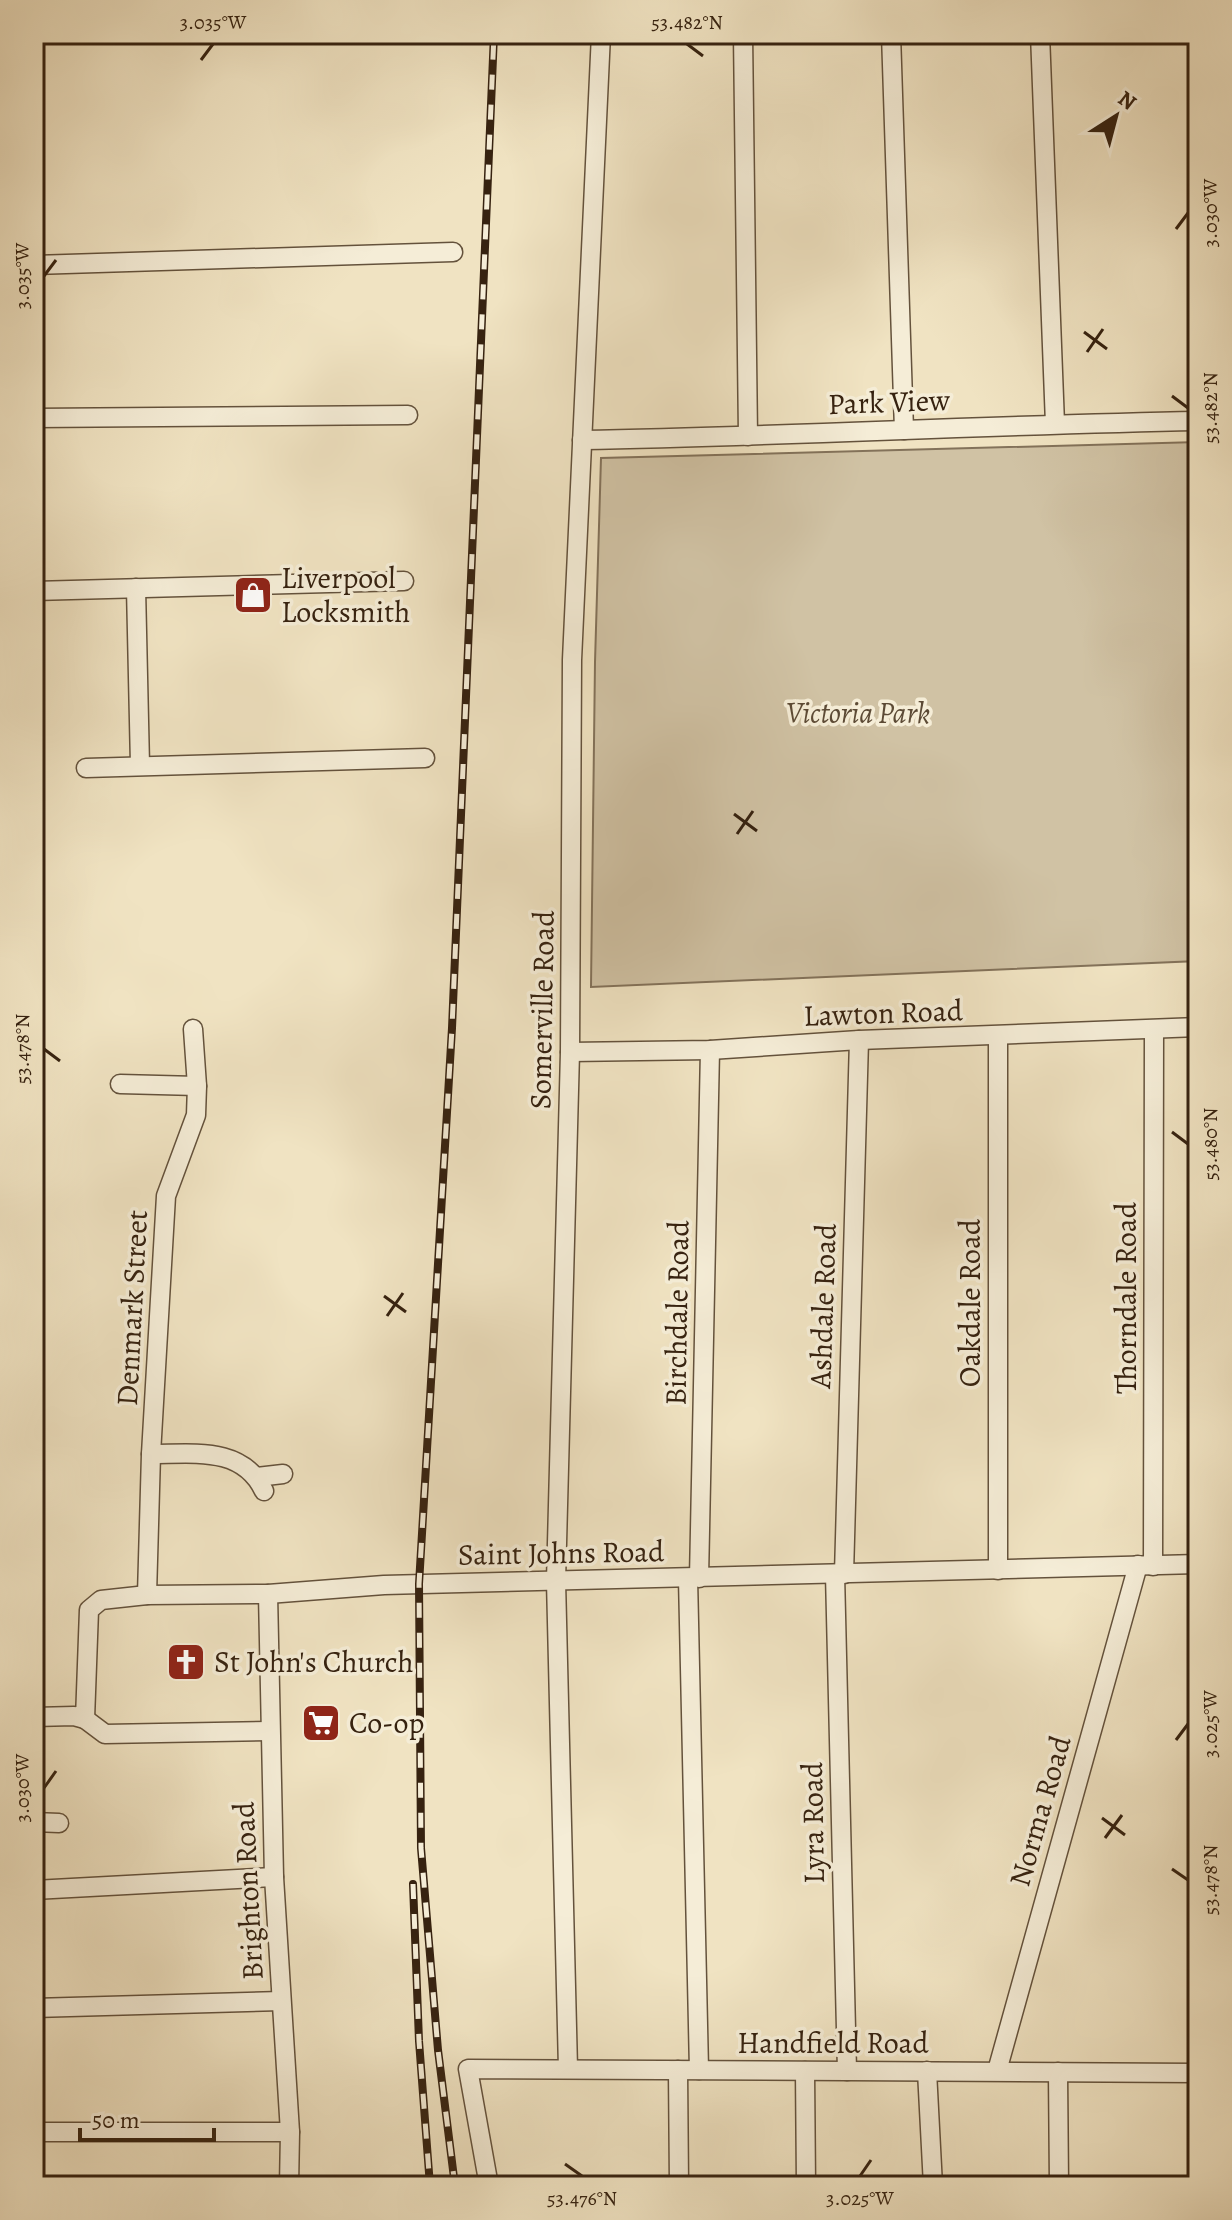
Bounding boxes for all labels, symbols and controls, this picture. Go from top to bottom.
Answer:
text: 3.035°W [180,9,247,36]
text: 53.482°N [651,9,723,36]
north arrow [1076,76,1156,156]
text: N [1112,84,1142,117]
text: 3.030°W [1197,178,1224,247]
text: 3.035°W [9,242,36,309]
text: 53.482°N [1197,372,1224,444]
street label: Park View [827,380,952,424]
place label: Liverpool Locksmith [281,558,410,632]
shop icon: Liverpool Locksmith [232,574,274,616]
park label: Victoria Park [786,693,930,733]
street label: Somerville Road [520,909,564,1110]
street label: Lawton Road [803,990,964,1036]
text: 53.478°N [9,1014,36,1084]
text: 53.480°N [1197,1108,1224,1180]
street label: Thorndale Road [1106,1201,1146,1394]
street label: Denmark Street [107,1209,157,1407]
street label: Oakdale Road [950,1218,990,1387]
street label: Birchdale Road [655,1219,699,1406]
street label: Ashdale Road [800,1222,846,1390]
street label: Saint Johns Road [457,1531,665,1575]
church icon: St John's Church [165,1641,207,1683]
place label: St John's Church [214,1642,414,1682]
text: 3.025°W [1197,1690,1224,1758]
supermarket icon: Co-op [300,1702,342,1744]
place label: Co-op [349,1703,424,1743]
street label: Norma Road [999,1730,1081,1891]
text: 3.030°W [9,1753,36,1822]
street label: Lyra Road [792,1761,834,1884]
street label: Brighton Road [223,1800,273,1981]
text: 53.478°N [1197,1845,1224,1915]
street label: Handfield Road [737,2023,930,2063]
scale bar [80,2092,214,2142]
text: 50 m [92,2104,140,2136]
text: 53.476°N [547,2185,617,2212]
text: 3.025°W [826,2185,894,2212]

